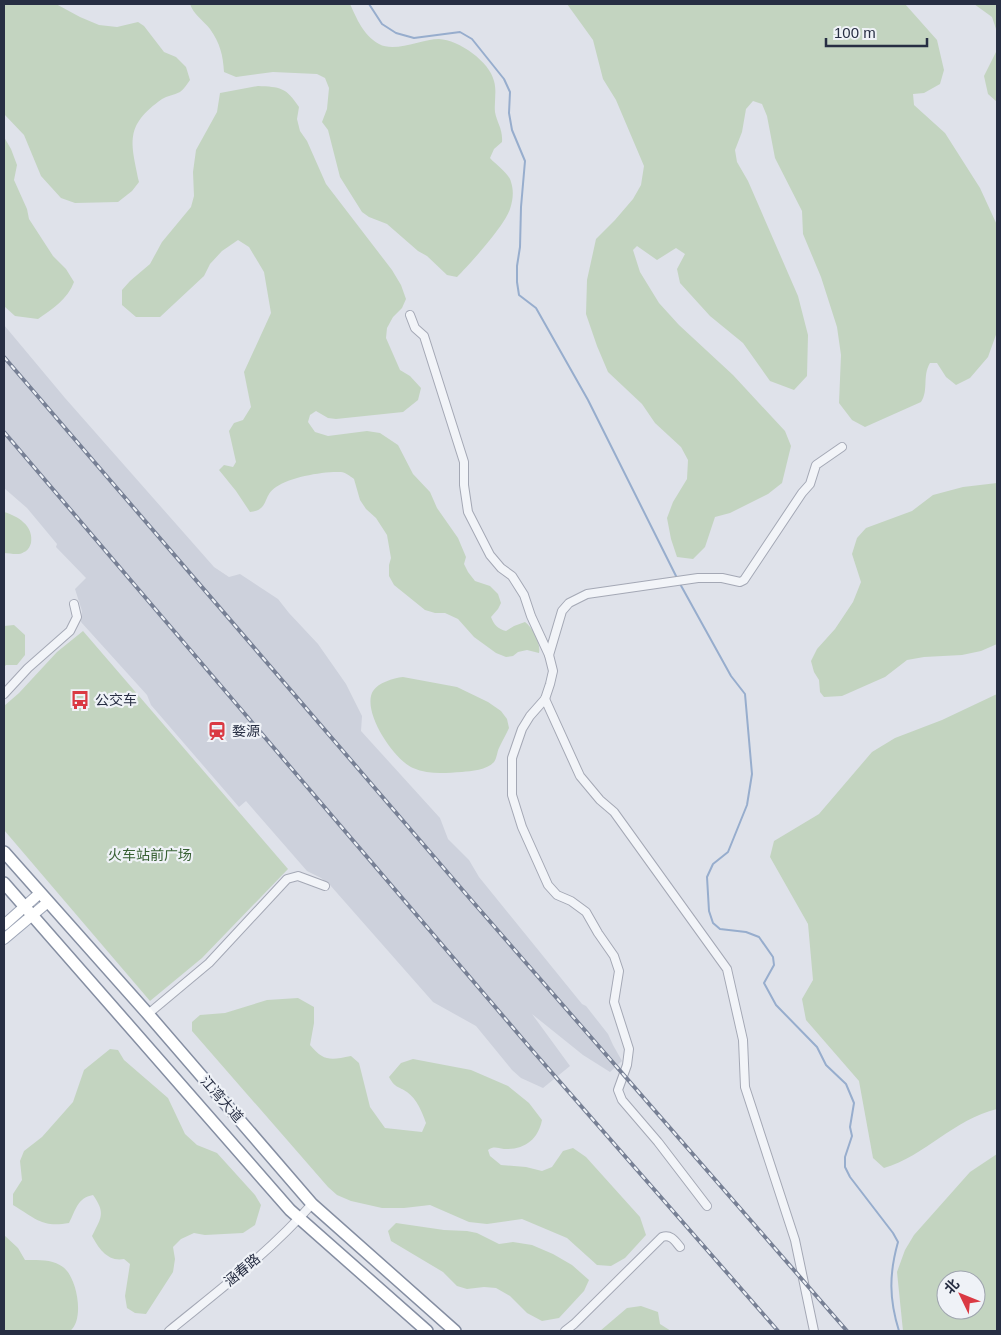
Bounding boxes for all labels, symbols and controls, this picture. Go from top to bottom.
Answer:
scale bar [826,15,927,47]
text: 100 m [834,24,876,41]
bus stop icon: 公交车 [69,689,91,711]
place label: 公交车 [95,692,137,708]
station icon: 婺源 [206,720,228,742]
place label: 婺源 [232,723,260,739]
park label: 火车站前广场 [108,847,192,863]
street label: 江湾大道 [198,1073,246,1125]
street label: 涵春路 [221,1250,263,1290]
north arrow [936,1270,986,1320]
text: 北 [941,1276,962,1297]

